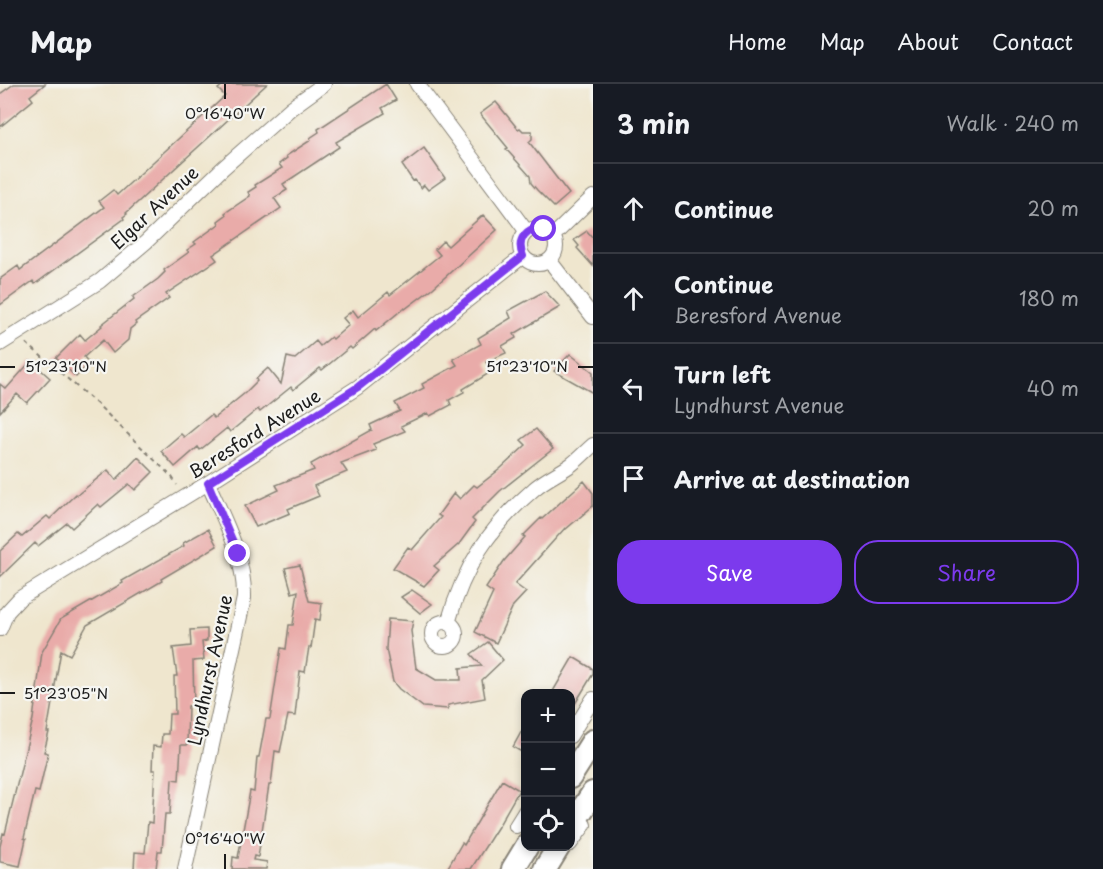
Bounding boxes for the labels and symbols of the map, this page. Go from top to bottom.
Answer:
text: 0°16'40"W [185,101,266,124]
street label: Elgar Avenue [104,159,204,255]
route start [530,215,556,241]
text: 51°23'10"N [25,354,107,377]
text: 51°23'10"N [486,354,568,377]
street label: Beresford Avenue [183,381,325,484]
route end [224,540,250,566]
street label: Lyndhurst Avenue [180,592,238,748]
text: 51°23'05"N [24,681,108,704]
text: 0°16'40"W [185,826,266,849]

